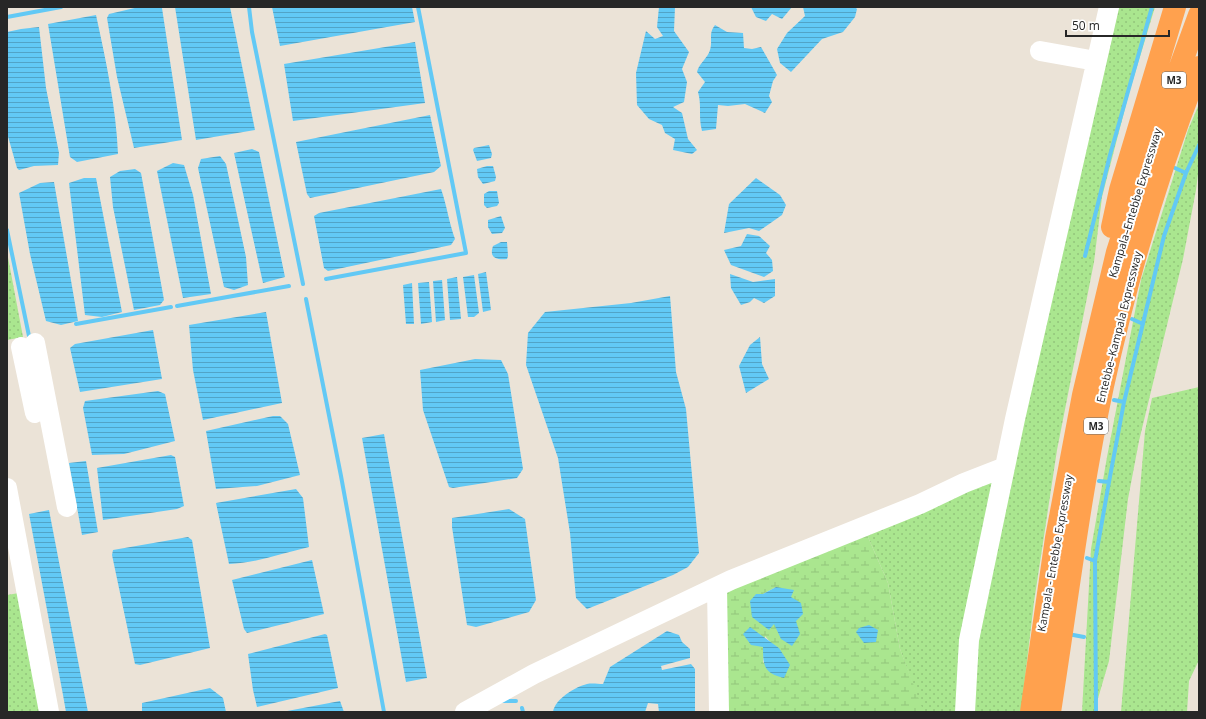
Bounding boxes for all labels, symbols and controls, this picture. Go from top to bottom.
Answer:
scale bar [1066,12,1169,38]
text: 50 m [1072,17,1100,34]
road number: M3 [1162,72,1186,88]
street label: Kampala–Entebbe Expressway [1105,126,1165,279]
street label: Entebbe–Kampala Expressway [1092,249,1145,404]
road number: M3 [1084,418,1108,434]
street label: Kampala - Entebbe Expressway [1033,473,1076,633]

